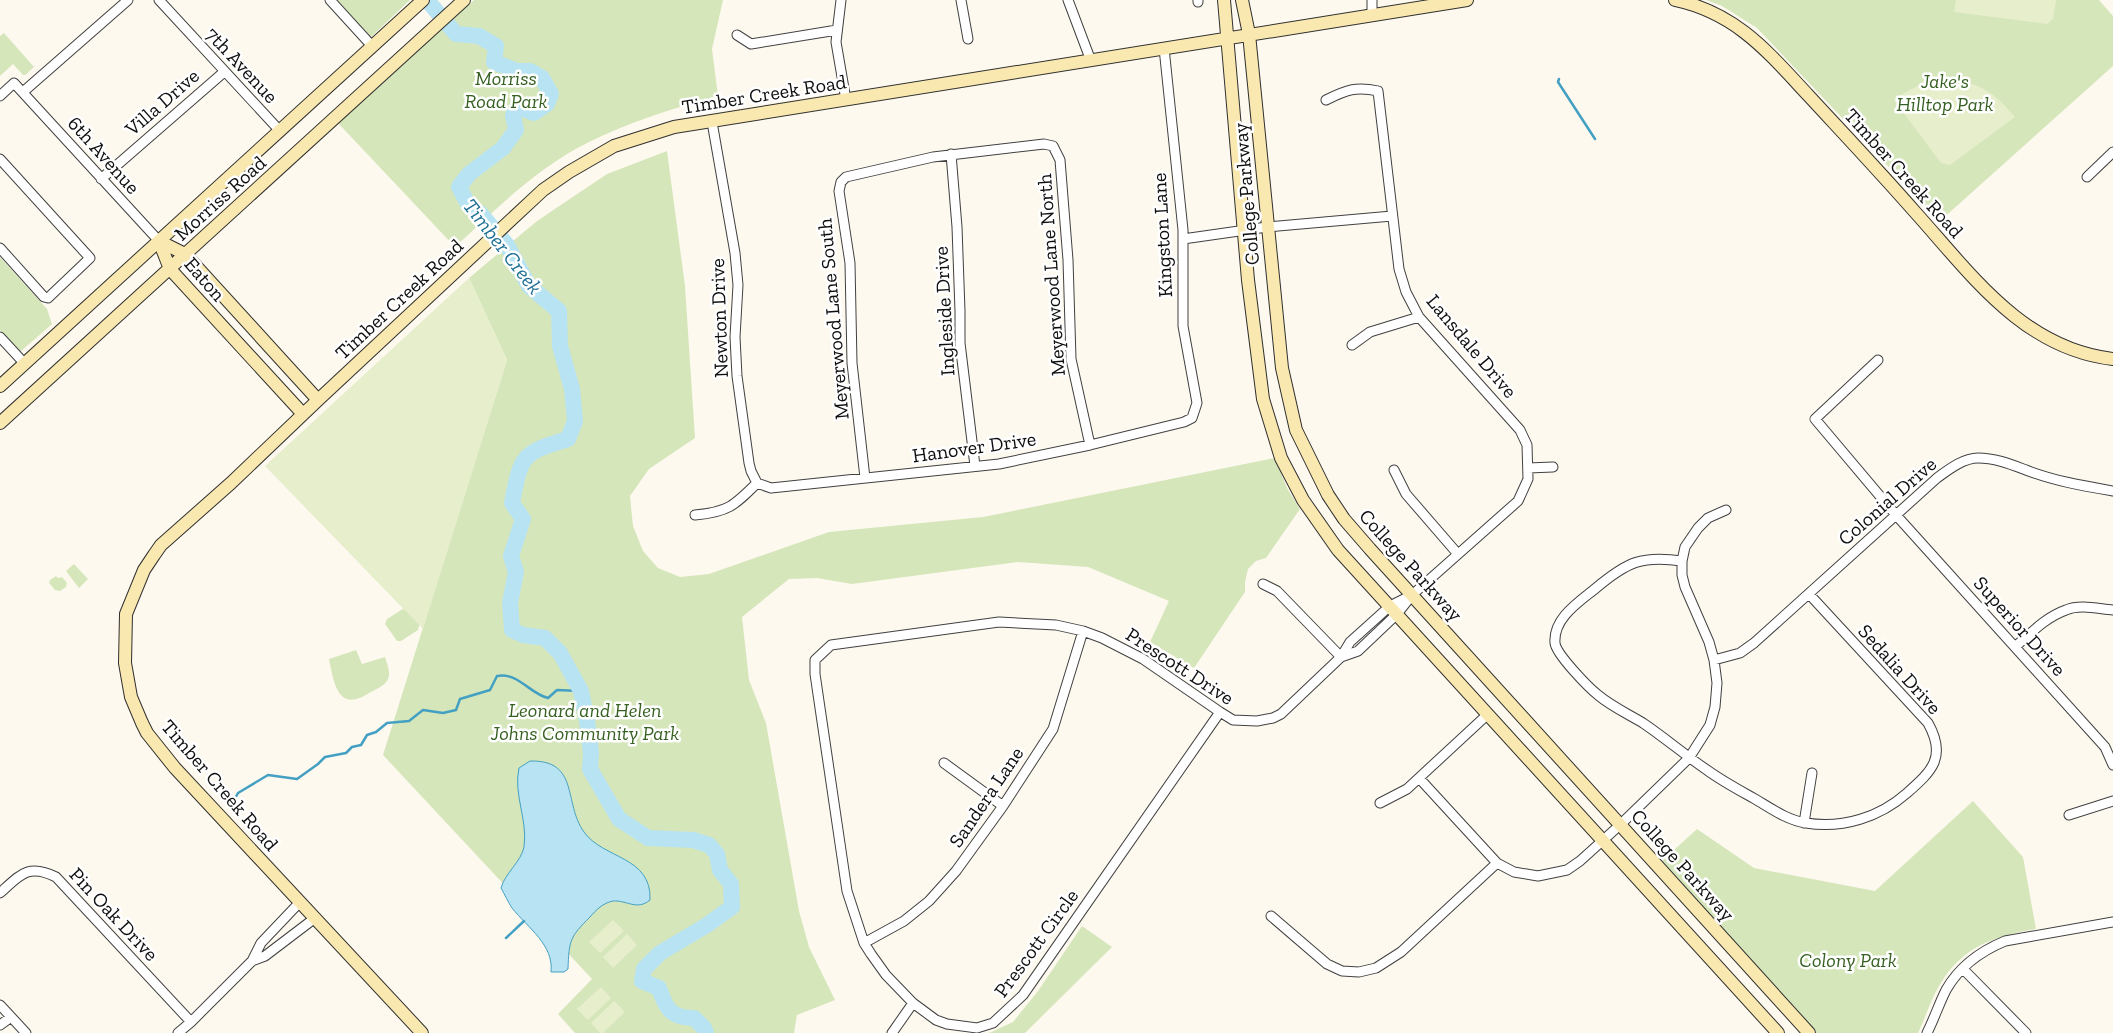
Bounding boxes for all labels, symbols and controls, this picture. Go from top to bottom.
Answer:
street label: 7th Avenue [201,22,283,108]
street label: Villa Drive [119,63,204,141]
park label: Morriss Road Park [465,66,547,113]
street label: Timber Creek Road [680,69,848,119]
park label: Jake's Hilltop Park [1896,69,1994,116]
street label: Timber Creek Road [1840,103,1968,243]
street label: 6th Avenue [63,111,145,199]
street label: College Parkway [1228,121,1264,266]
street label: Morriss Road [169,151,271,245]
street label: Meyerwood Lane North [1032,172,1070,377]
street label: Kingston Lane [1147,172,1177,298]
water label: Timber Creek [458,193,548,299]
street label: Meyerwood Lane South [812,217,854,421]
street label: Timber Creek Road [330,234,468,364]
street label: Ingleside Drive [929,245,959,377]
street label: Eaton [179,252,231,306]
street label: Newton Drive [705,258,733,378]
street label: Lansdale Drive [1422,289,1522,403]
street label: Hanover Drive [910,426,1038,468]
street label: Colonial Drive [1833,452,1941,550]
street label: College Parkway [1354,504,1468,627]
street label: Superior Drive [1969,571,2071,681]
street label: Sedalia Drive [1853,619,1947,719]
street label: Prescott Drive [1121,622,1239,710]
park label: Leonard and Helen Johns Community Park [490,698,679,745]
street label: Timber Creek Road [156,714,284,856]
street label: Sandera Lane [944,742,1028,852]
street label: College Parkway [1626,804,1740,927]
street label: Pin Oak Drive [65,862,163,966]
street label: Prescott Circle [989,884,1083,1002]
park label: Colony Park [1799,948,1897,972]

